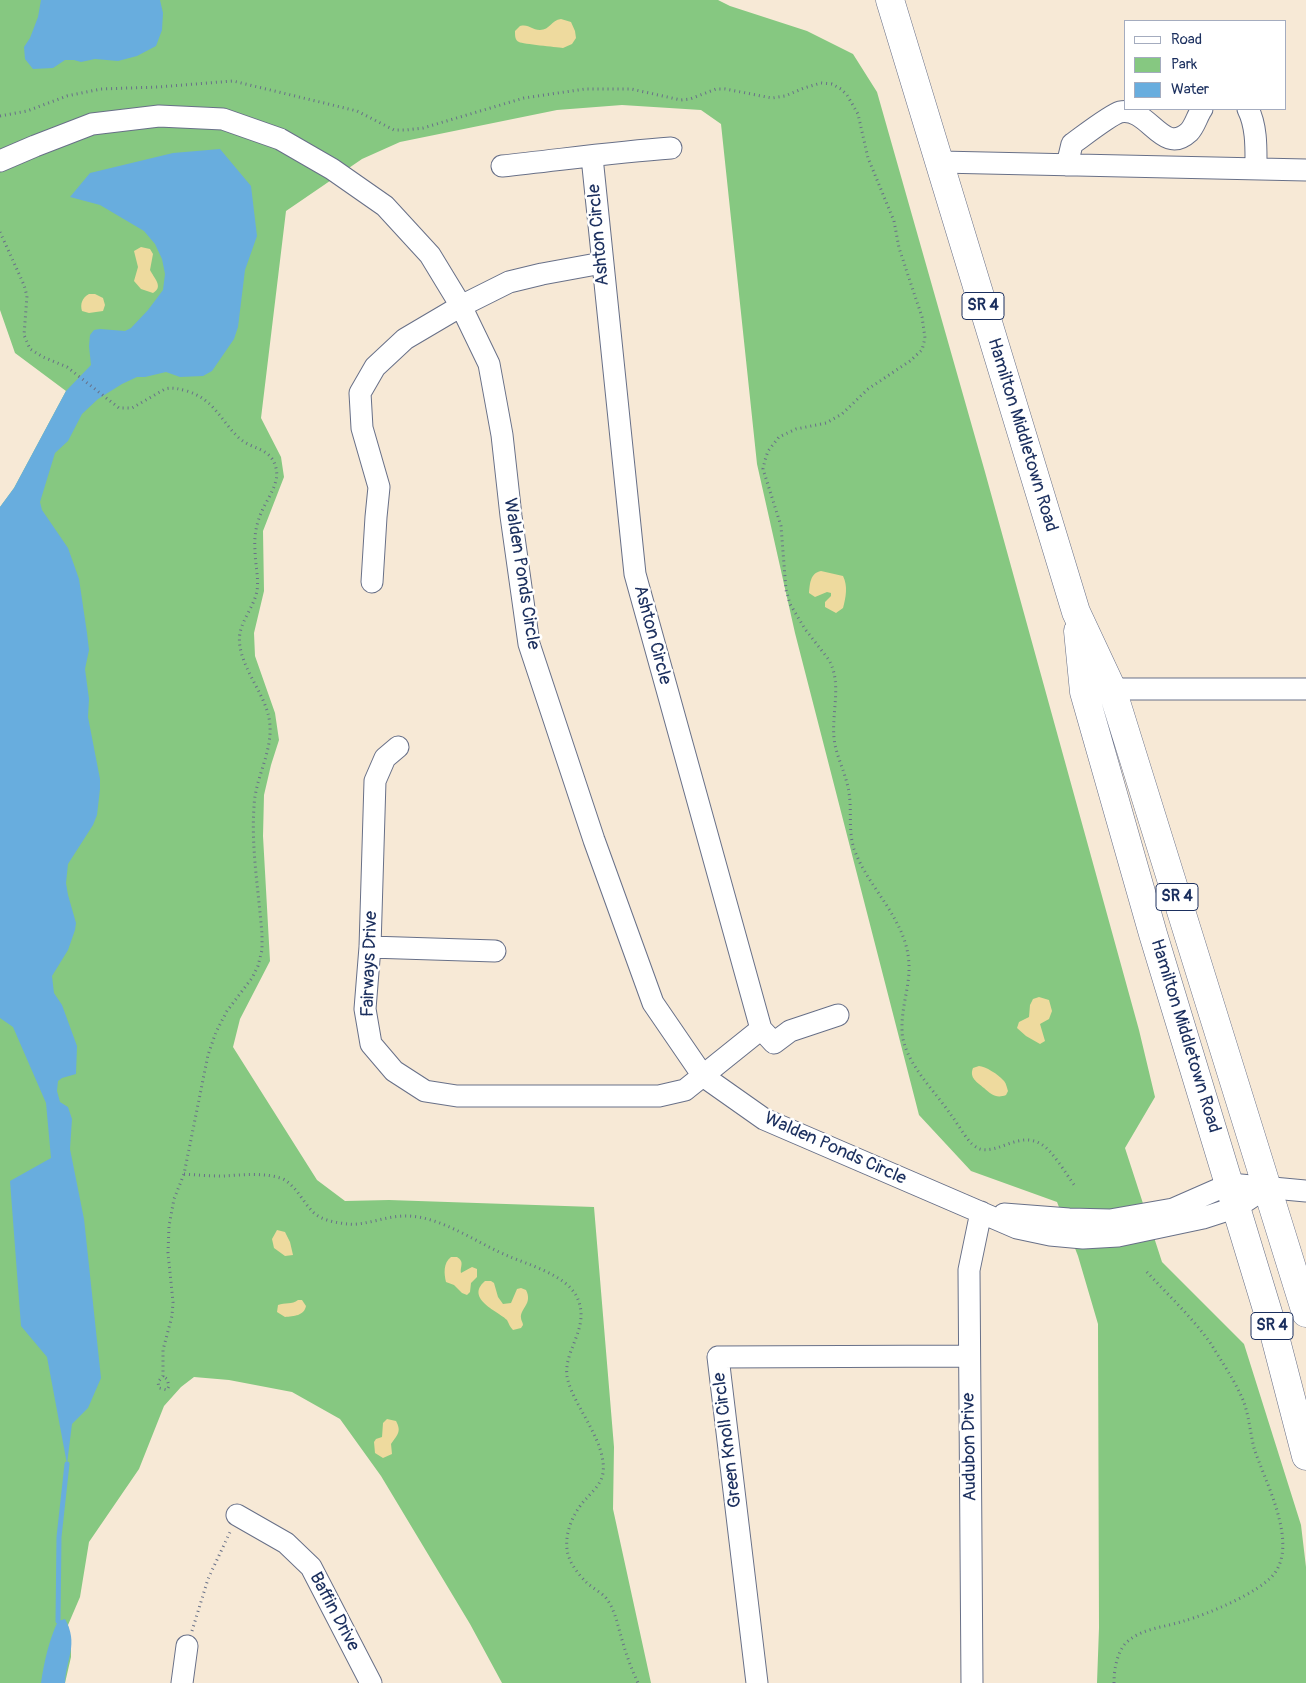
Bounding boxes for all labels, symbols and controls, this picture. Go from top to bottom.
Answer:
legend [1124,20,1286,110]
text: Road [1171,30,1202,49]
text: Park [1171,55,1197,74]
text: Water [1171,80,1209,99]
street label: Ashton Circle [584,183,614,287]
road number: SR 4 [962,292,1004,320]
street label: Hamilton Middletown Road [982,336,1062,534]
street label: Walden Ponds Circle [498,497,544,651]
street label: Ashton Circle [628,583,676,687]
road number: SR 4 [1156,884,1198,910]
street label: Fairways Drive [357,910,383,1018]
street label: Hamilton Middletown Road [1145,937,1225,1135]
street label: Walden Ponds Circle [761,1108,909,1190]
road number: SR 4 [1251,1312,1293,1340]
street label: Green Knoll Circle [709,1371,747,1509]
street label: Audubon Drive [958,1392,982,1502]
street label: Baffin Drive [304,1569,364,1655]

